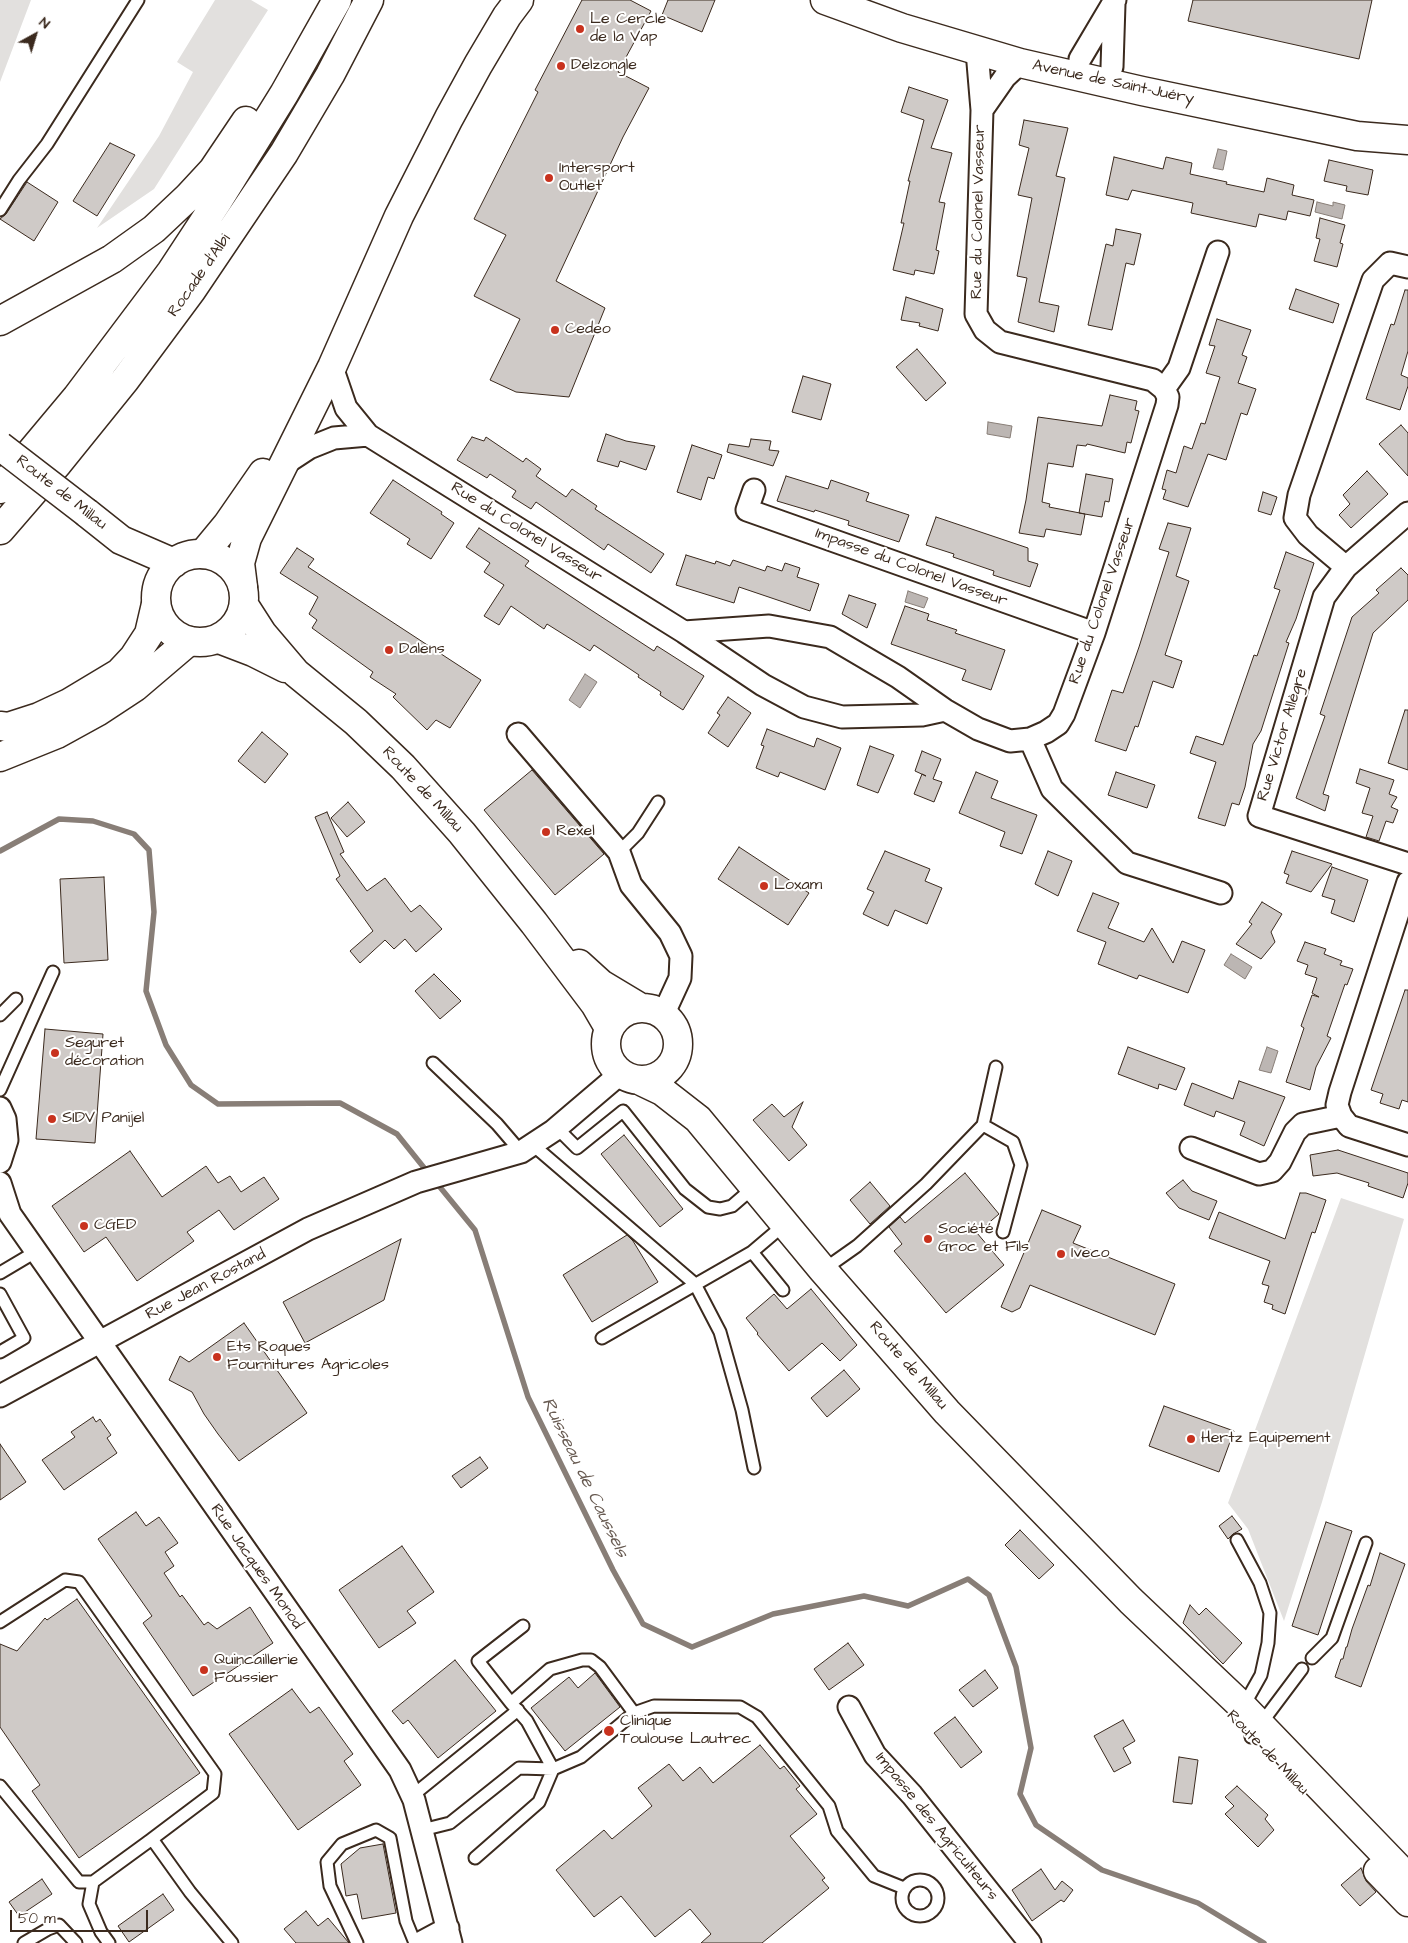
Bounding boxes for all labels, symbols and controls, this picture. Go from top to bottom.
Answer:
north arrow [10,10,60,60]
place label: Le Cercle de la Vap [590,10,666,48]
text: N [35,13,54,34]
marker: Le Cercle de la Vap [574,23,586,35]
place label: Delzongle [571,56,637,76]
street label: Avenue de Saint-Juéry [1030,56,1196,110]
marker: Delzongle [555,60,567,72]
street label: Rue du Colonel Vasseur [968,125,990,299]
place label: Intersport Outlet [559,159,635,197]
marker: Intersport Outlet [543,172,555,184]
street label: Rocade d'Albi [164,231,236,321]
place label: Cedeo [565,320,611,340]
marker: Cedeo [549,324,561,336]
street label: Route de Millau [12,451,110,535]
street label: Rue du Colonel Vasseur [447,479,605,587]
street label: Rue du Colonel Vasseur [1066,515,1140,687]
street label: Impasse du Colonel Vasseur [812,524,1010,612]
place label: Dalens [399,640,445,660]
marker: Dalens [383,644,395,656]
street label: Rue Victor Allègre [1254,666,1312,804]
street label: Route de Millau [377,743,467,837]
place label: Rexel [556,822,595,842]
marker: Rexel [540,826,552,838]
place label: Loxam [774,876,822,896]
marker: Loxam [758,880,770,892]
place label: Seguret décoration [65,1034,144,1072]
marker: Seguret décoration [49,1047,61,1059]
place label: SIDV Panijel [62,1109,144,1129]
marker: SIDV Panijel [46,1113,58,1125]
place label: CGED [94,1216,136,1236]
marker: CGED [78,1220,90,1232]
place label: Société Groc et Fils [938,1220,1029,1258]
marker: Société Groc et Fils [922,1233,934,1245]
place label: Iveco [1071,1244,1110,1264]
street label: Rue Jean Rostand [143,1245,269,1325]
marker: Iveco [1055,1248,1067,1260]
street label: Route de Millau [865,1318,951,1414]
place label: Ets Roques Fournitures Agricoles [227,1338,389,1376]
marker: Ets Roques Fournitures Agricoles [211,1351,223,1363]
water label: Ruisseau de Caussels [536,1395,632,1561]
place label: Hertz Equipement [1201,1429,1330,1449]
marker: Hertz Equipement [1185,1433,1197,1445]
street label: Rue Jacques Monod [206,1501,306,1633]
place label: Quincaillerie Foussier [214,1651,298,1689]
marker: Quincaillerie Foussier [198,1664,210,1676]
street label: Route de Millau [1222,1707,1312,1799]
place label: Clinique Toulouse Lautrec [620,1712,751,1750]
marker: Clinique Toulouse Lautrec [602,1724,616,1738]
street label: Impasse des Agriculteurs [870,1749,1002,1905]
scale bar [12,1900,150,1932]
text: 50 m [18,1908,56,1929]

